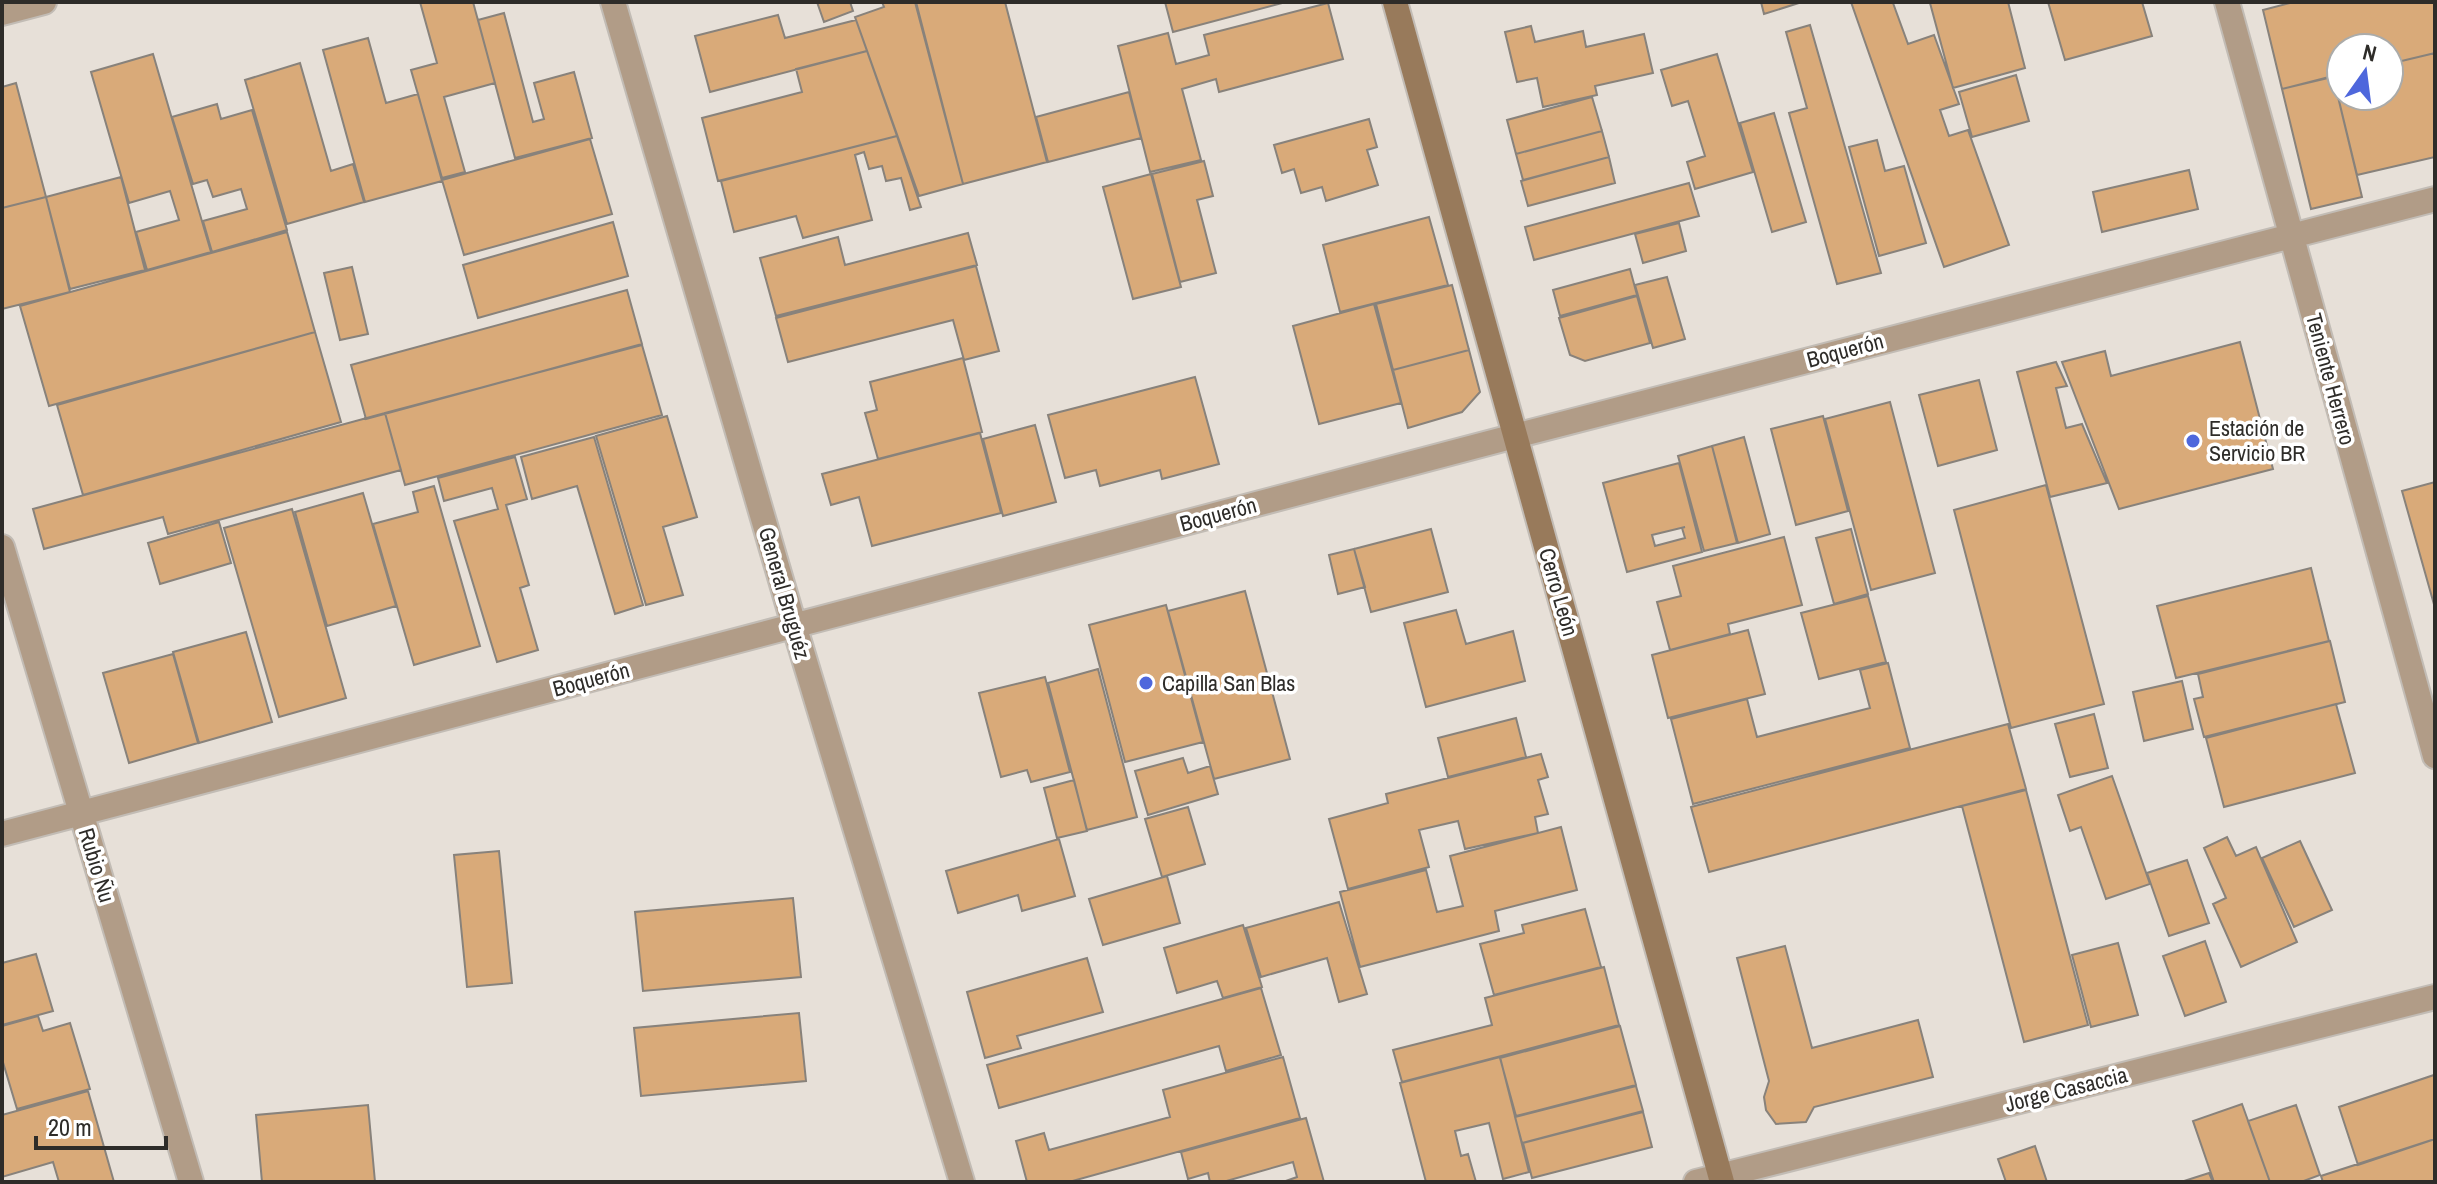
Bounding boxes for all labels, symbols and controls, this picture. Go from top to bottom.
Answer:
north arrow [2325,32,2405,112]
text: N [2360,36,2380,69]
street label: Teniente Herrero [2299,310,2363,448]
street label: Boquerón [1803,325,1887,375]
place label: Estación de Servicio BR [2209,413,2305,468]
marker: Estación de Servicio BR [2184,432,2202,450]
street label: Boquerón [1176,489,1260,539]
street label: General Bruguéz [752,523,818,663]
street label: Cerro León [1532,544,1586,640]
street label: Boquerón [549,654,633,704]
place label: Capilla San Blas [1162,668,1295,698]
marker: Capilla San Blas [1137,674,1155,692]
street label: Rubio Ñu [72,824,122,906]
street label: Jorge Casaccia [2002,1059,2130,1119]
scale bar [36,1100,166,1150]
text: 20 m [48,1111,92,1143]

